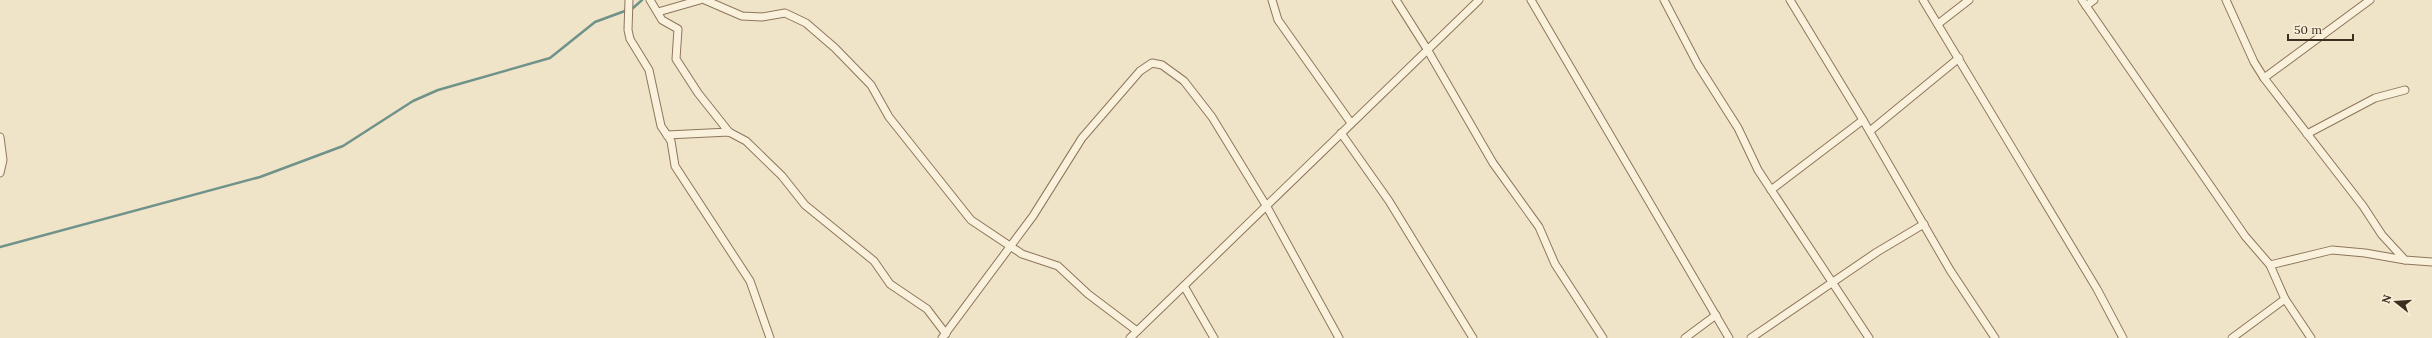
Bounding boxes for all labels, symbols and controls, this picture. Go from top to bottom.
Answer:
scale bar [2288,16,2353,42]
text: 50 m [2294,22,2322,37]
north arrow [2376,282,2416,322]
text: N [2378,292,2395,305]

